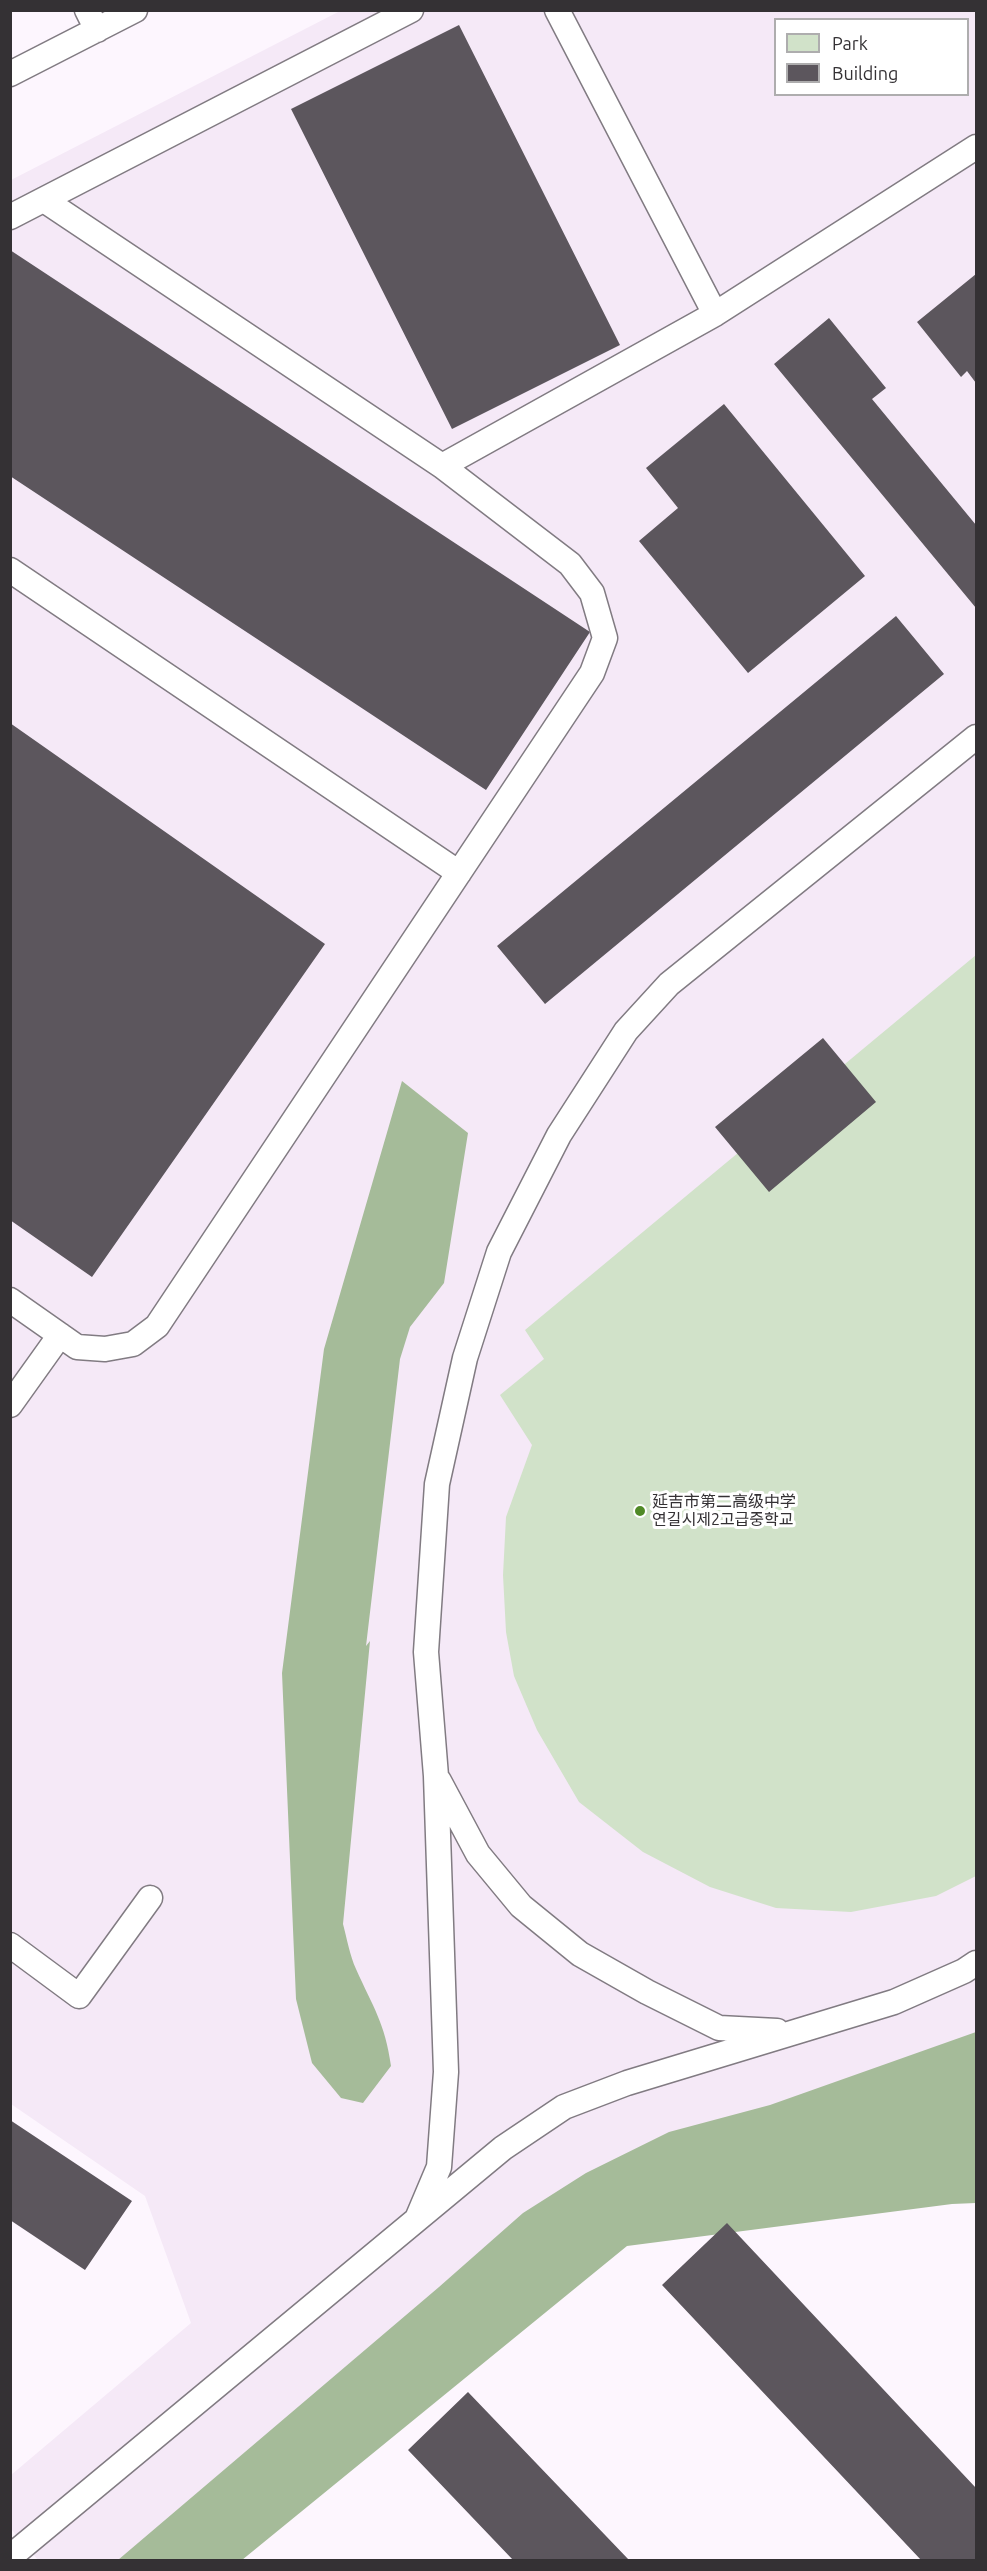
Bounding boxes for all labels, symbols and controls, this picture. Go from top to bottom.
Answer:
legend [774,18,969,96]
text: Park [832,33,868,53]
text: Building [832,63,898,83]
place label: 延吉市第二高级中学 연길시제2고급중학교 [652,1492,796,1530]
marker: 延吉市第二高级中学 연길시제2고급중학교 [633,1504,647,1518]

